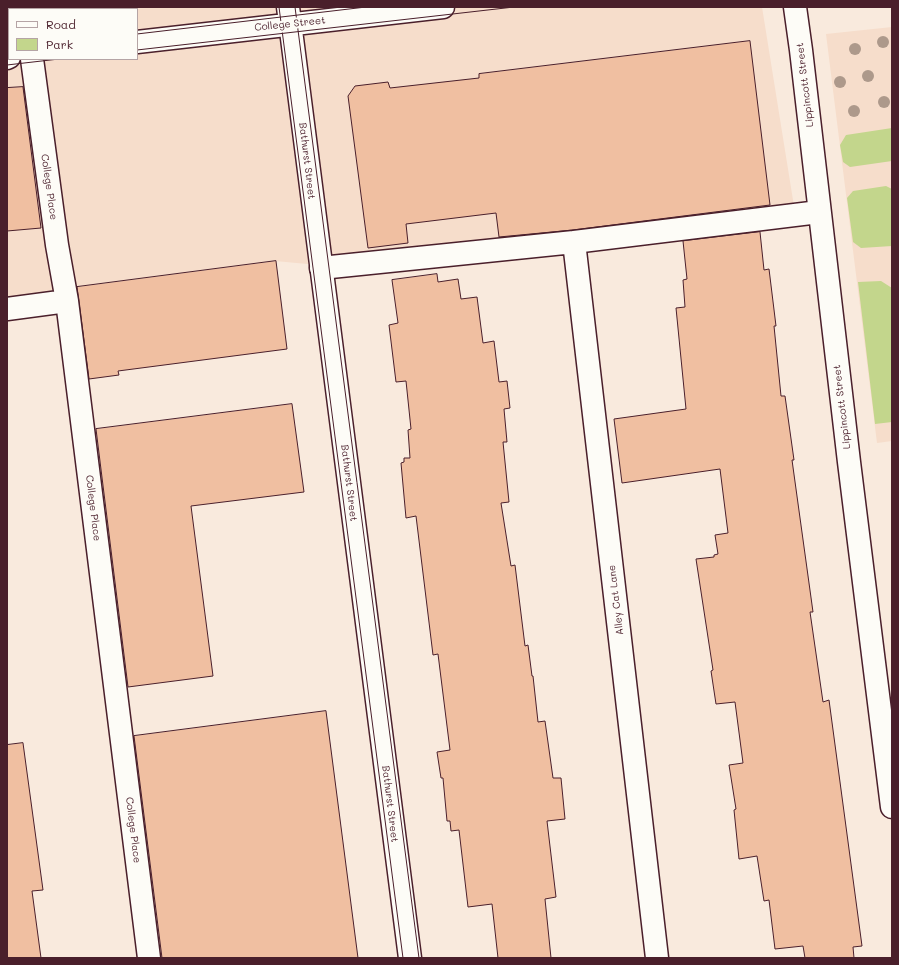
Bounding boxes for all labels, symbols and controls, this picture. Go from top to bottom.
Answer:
legend [8,8,138,60]
street label: College Street [254,14,326,34]
text: Road [46,16,76,32]
text: Park [46,36,73,52]
street label: Lippincott Street [794,42,816,128]
street label: Bathurst Street [296,122,318,200]
street label: College Place [38,153,60,221]
street label: Lippincott Street [831,364,853,450]
street label: Bathurst Street [338,444,360,522]
street label: College Place [83,474,103,542]
street label: Alley Cat Lane [606,564,626,636]
street label: Bathurst Street [379,765,401,843]
street label: College Place [123,796,143,864]

